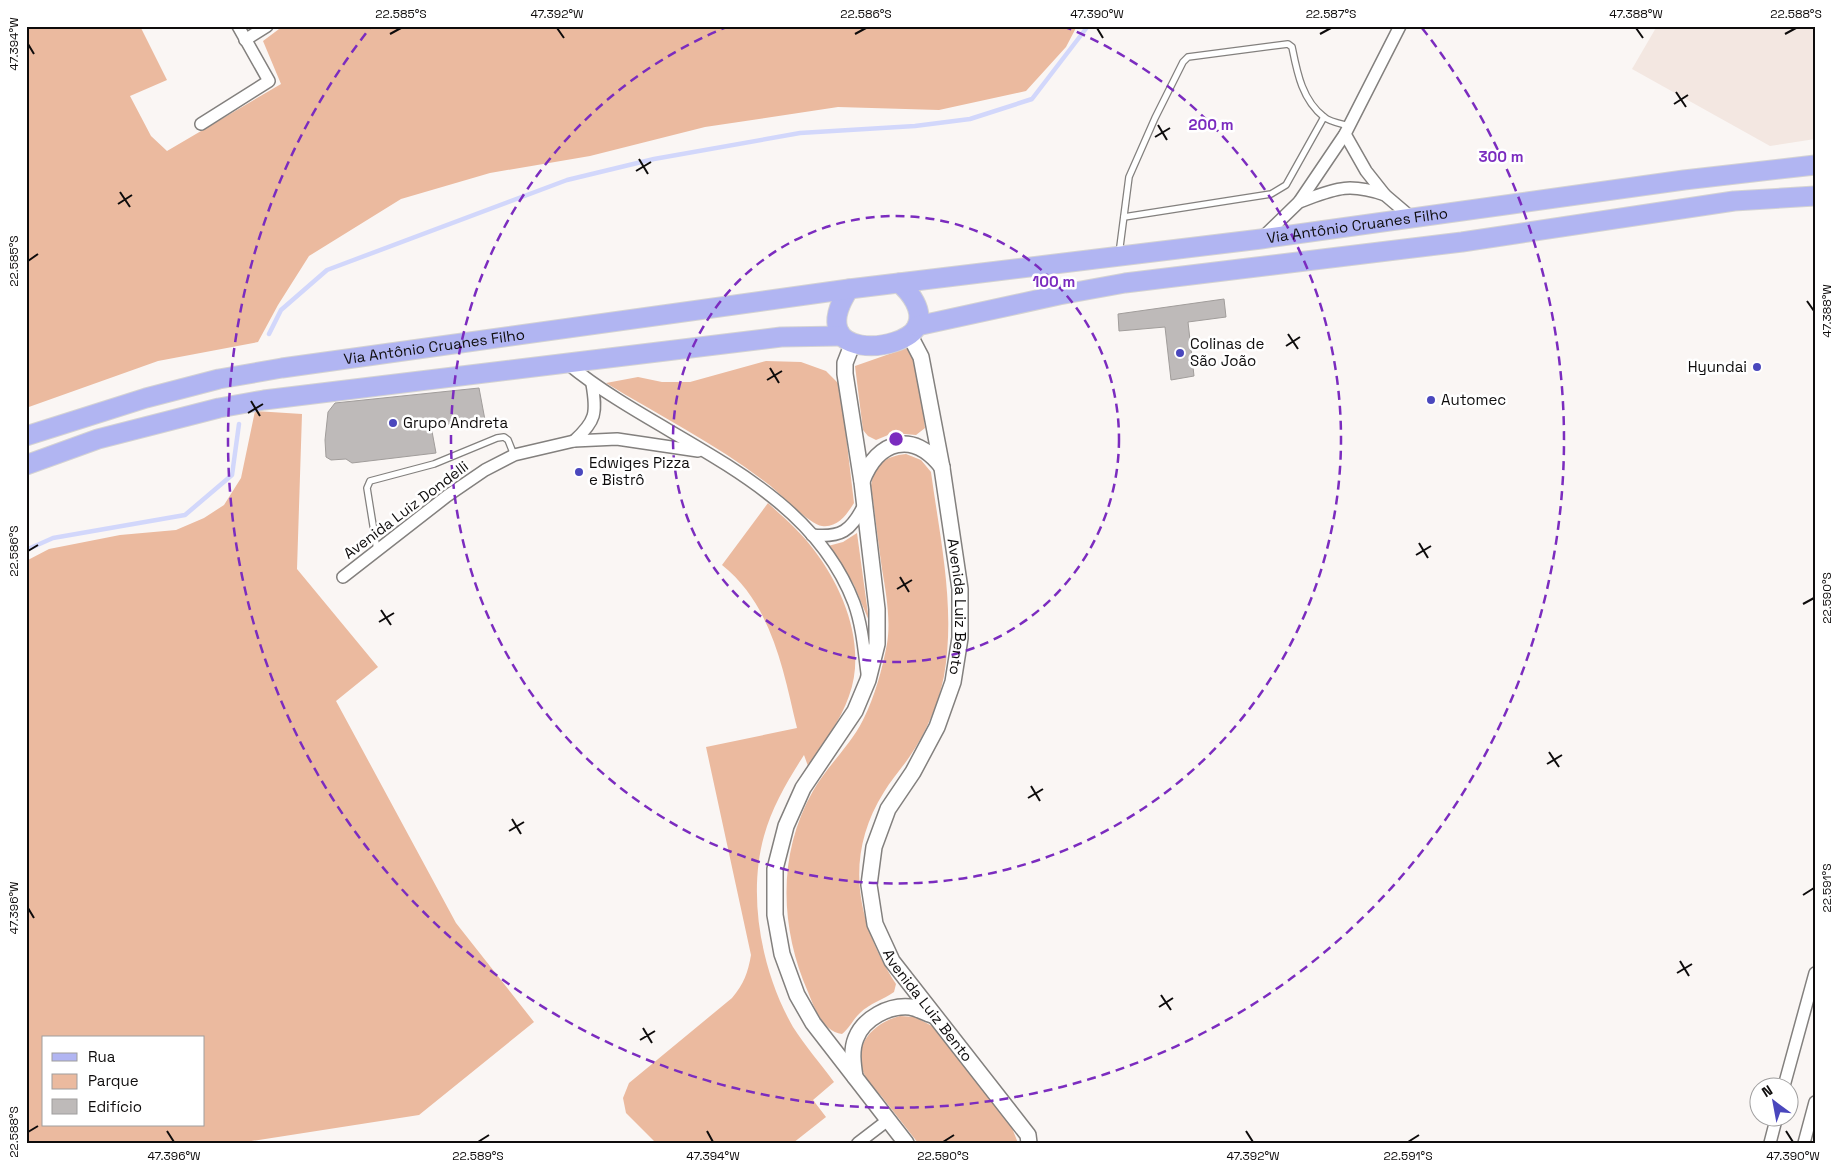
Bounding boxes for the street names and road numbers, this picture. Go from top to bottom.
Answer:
street label: Via Antônio Cruanes Filho [1265,203,1449,247]
street label: Via Antônio Cruanes Filho [342,324,526,368]
street label: Avenida Luiz Dondelli [339,456,472,563]
street label: Avenida Luiz Bento [944,537,970,677]
street label: Avenida Luiz Bento [879,946,977,1065]

